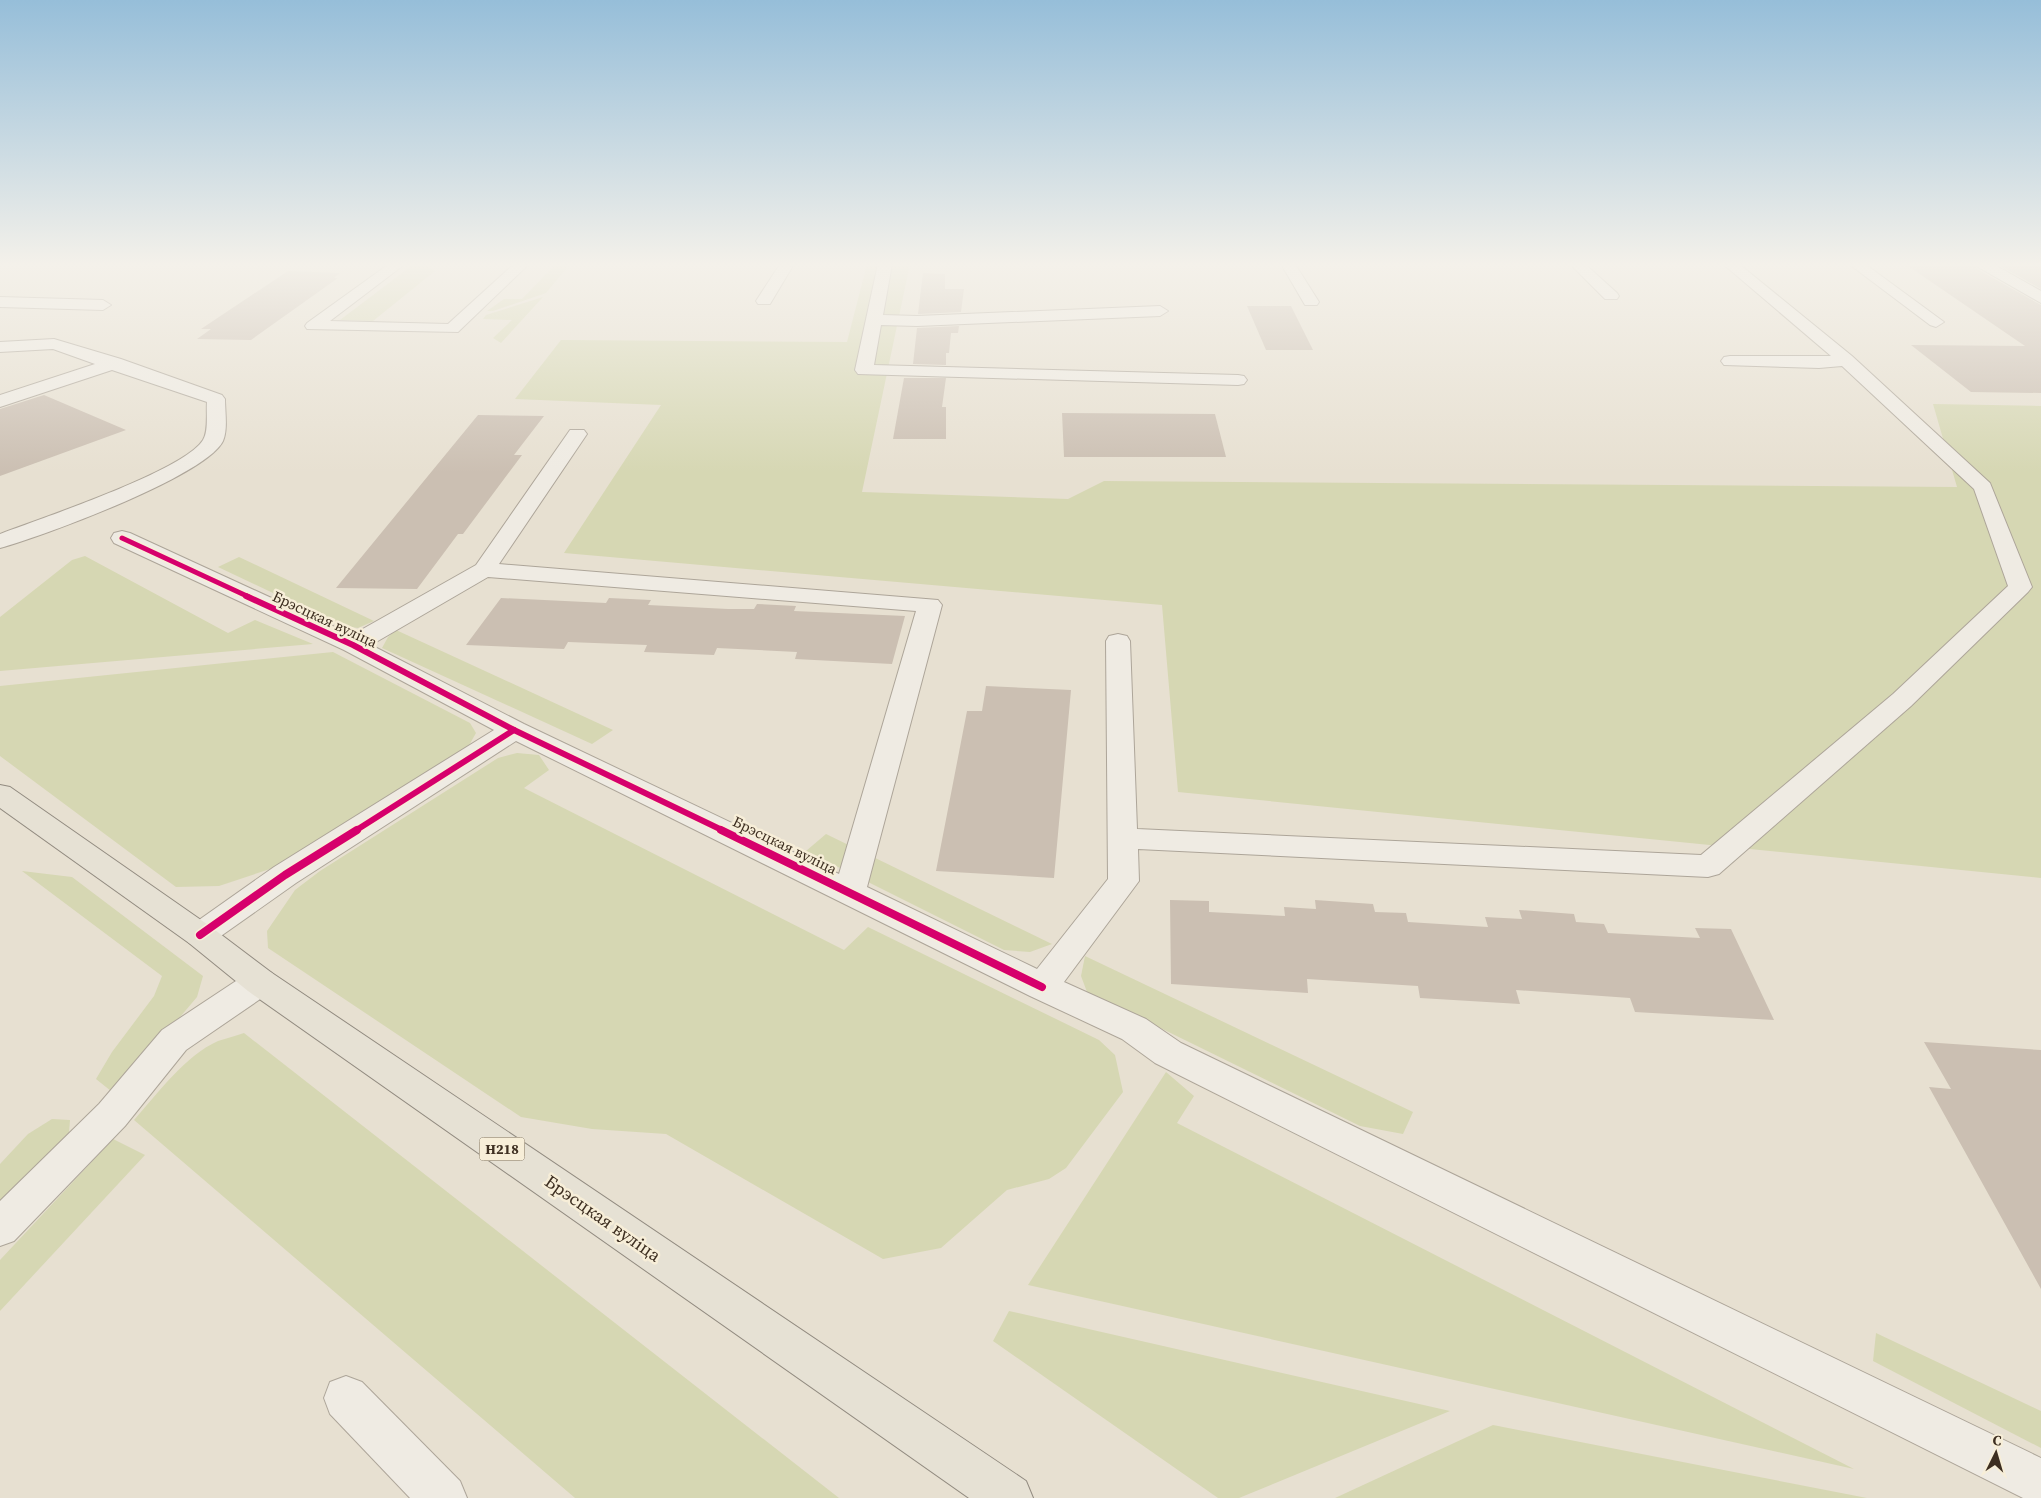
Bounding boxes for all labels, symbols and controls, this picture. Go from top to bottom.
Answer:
street label: Брэсцкая вуліца [269,585,381,653]
street label: Брэсцкая вуліца [729,811,841,880]
road number: Н218 [480,1138,524,1160]
street label: Брэсцкая вуліца [540,1169,667,1268]
north arrow [1971,1428,2021,1478]
text: С [1992,1430,2003,1450]

